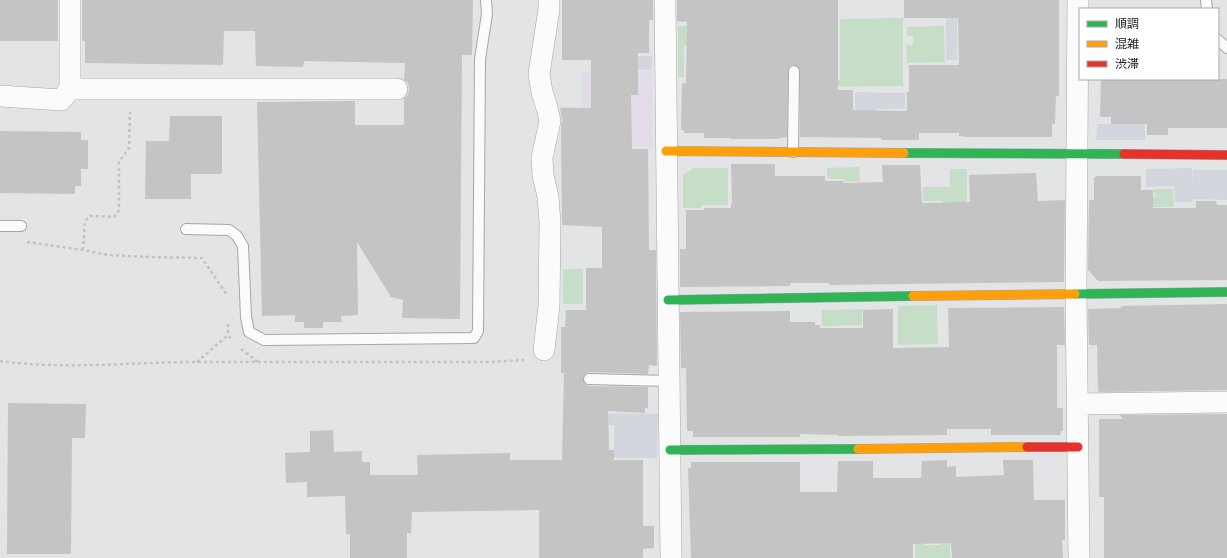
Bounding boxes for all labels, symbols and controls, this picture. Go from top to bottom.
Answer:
legend [1079,8,1219,80]
text: 順調 [1115,17,1139,31]
text: 混雑 [1115,37,1139,51]
text: 渋滞 [1115,57,1139,71]

